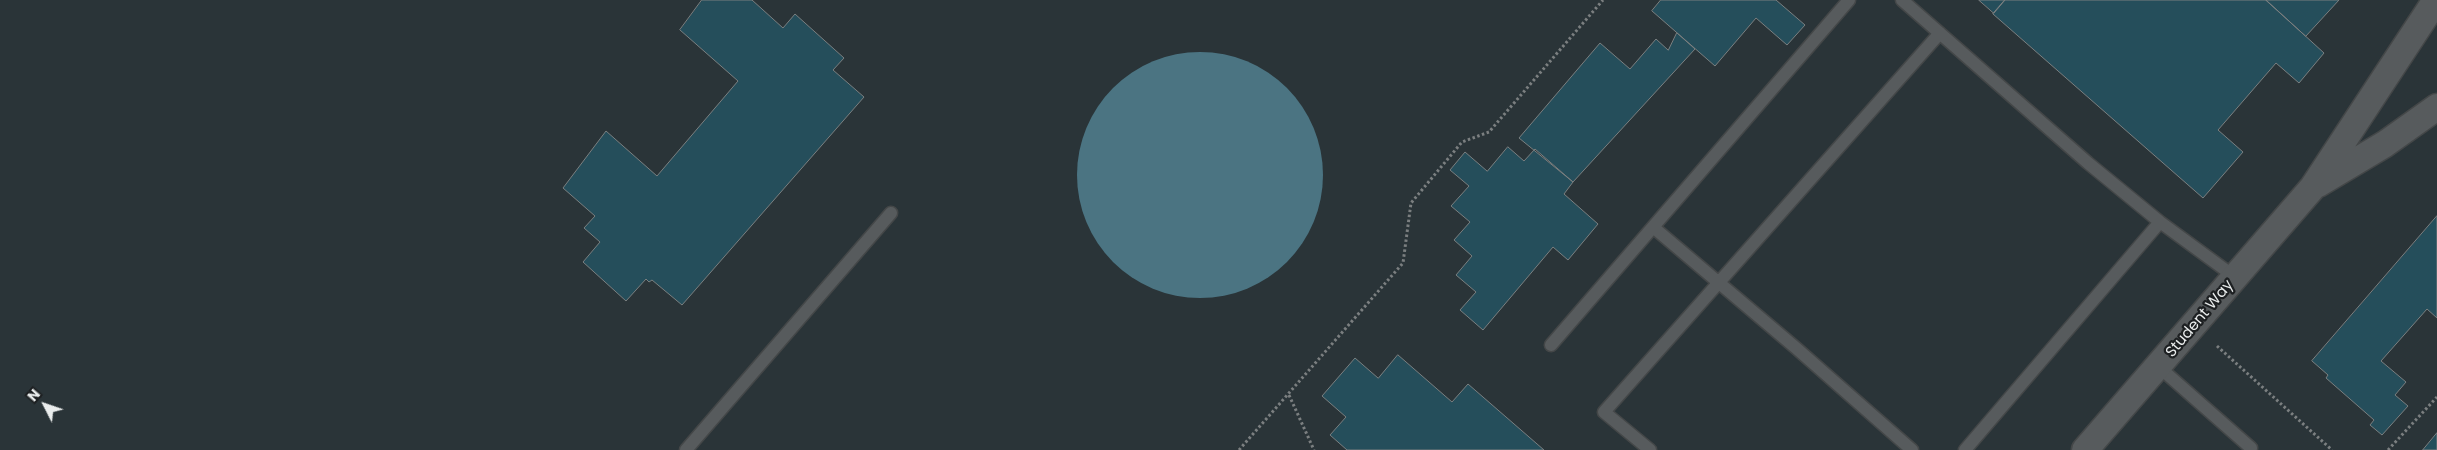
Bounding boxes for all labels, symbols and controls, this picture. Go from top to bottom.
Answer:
street label: Student Way [2162,277,2238,361]
north arrow [20,380,70,430]
text: N [23,385,45,406]

